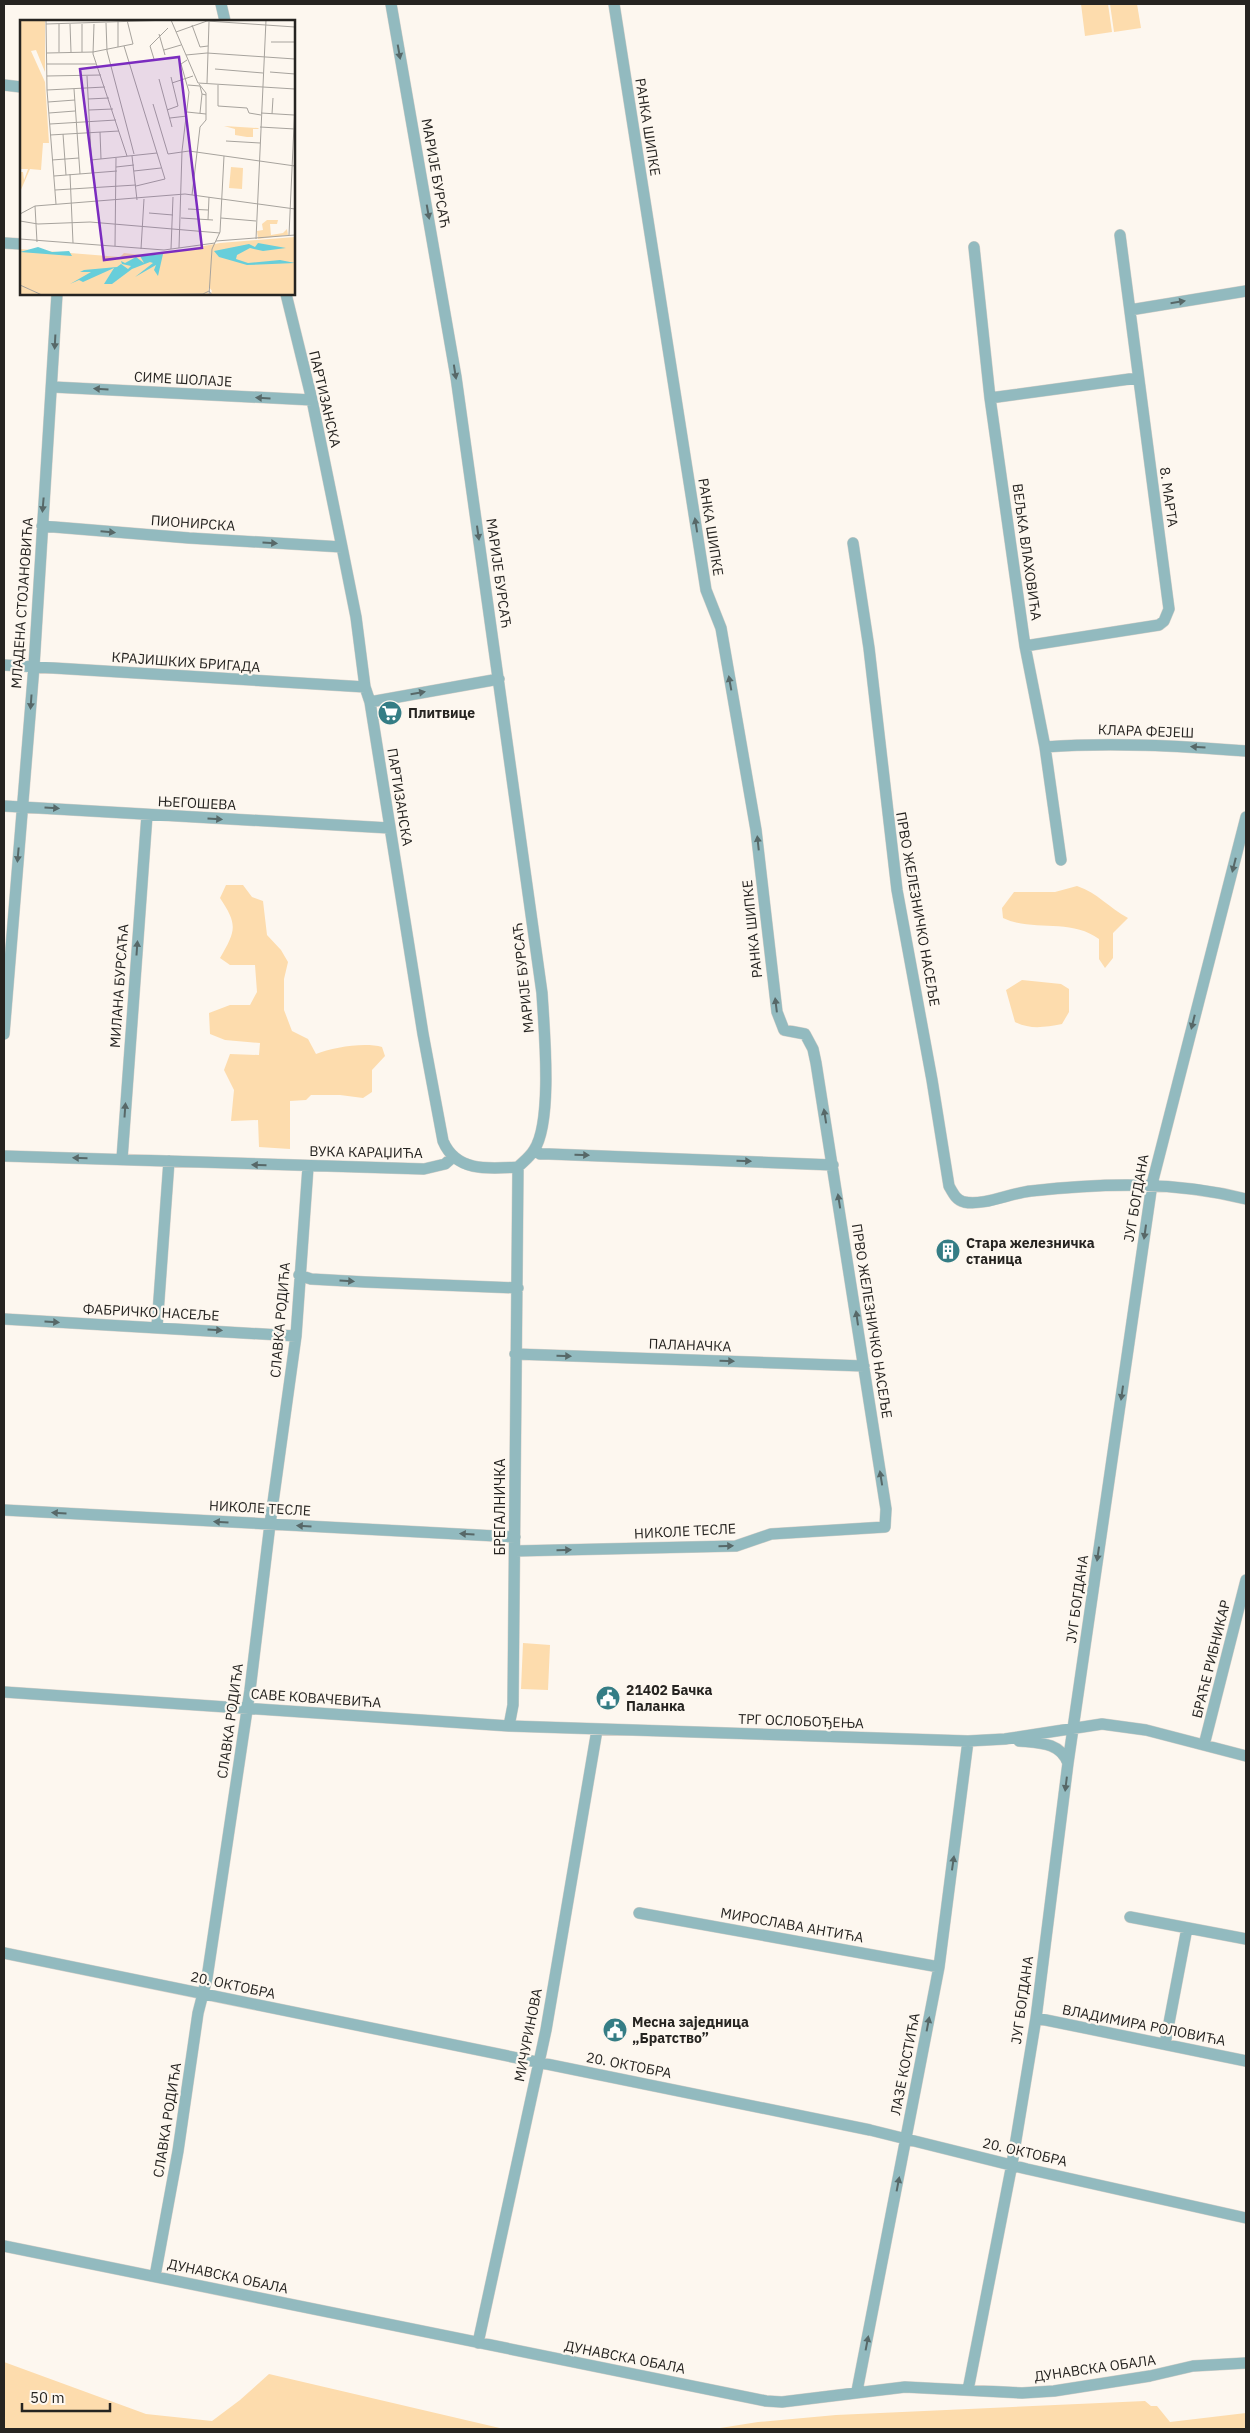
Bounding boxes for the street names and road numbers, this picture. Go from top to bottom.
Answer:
street label: РАНКА ШИПКЕ [631,77,665,177]
street label: МАРИЈЕ БУРСАЋ [418,117,454,229]
street label: ПАРТИЗАНСКА [305,349,345,449]
street label: СИМЕ ШОЛАЈЕ [133,367,233,391]
street label: 8. МАРТА [1156,466,1182,528]
street label: РАНКА ШИПКЕ [694,477,728,577]
street label: ВЕЉКА ВЛАХОВИЋА [1008,482,1046,622]
street label: ПИОНИРСКА [150,511,236,535]
street label: МЛАДЕНА СТОЈАНОВИЋА [7,517,37,689]
street label: МАРИЈЕ БУРСАЋ [482,517,516,629]
street label: КРАЈИШКИХ БРИГАДА [111,648,261,676]
street label: КЛАРА ФЕЈЕШ [1098,720,1194,742]
street label: ПАРТИЗАНСКА [383,747,417,847]
street label: ЊЕГОШЕВА [157,792,237,814]
street label: ПРВО ЖЕЛЕЗНИЧКО НАСЕЉЕ [892,810,944,1008]
street label: РАНКА ШИПКЕ [738,879,766,979]
street label: МАРИЈЕ БУРСАЋ [508,922,538,1034]
street label: МИЛАНА БУРСАЋА [106,923,132,1049]
street label: ВУКА КАРАЏИЋА [309,1142,423,1162]
street label: ЈУГ БОГДАНА [1119,1153,1153,1243]
street label: ПРВО ЖЕЛЕЗНИЧКО НАСЕЉЕ [848,1222,896,1420]
street label: СЛАВКА РОДИЋА [266,1261,294,1379]
street label: ФАБРИЧКО НАСЕЉЕ [82,1299,220,1325]
street label: ПАЛАНАЧКА [648,1335,732,1355]
street label: БРЕГАЛНИЧКА [491,1458,509,1556]
street label: НИКОЛЕ ТЕСЛЕ [209,1496,311,1520]
street label: НИКОЛЕ ТЕСЛЕ [634,1519,736,1543]
street label: ЈУГ БОГДАНА [1062,1554,1092,1644]
street label: БРАЋЕ РИБНИКАР [1188,1598,1234,1720]
street label: СЛАВКА РОДИЋА [213,1662,247,1780]
street label: САВЕ КОВАЧЕВИЋА [250,1684,382,1712]
street label: ТРГ ОСЛОБОЂЕЊА [738,1710,864,1732]
street label: МИРОСЛАВА АНТИЋА [719,1904,865,1946]
street label: ЈУГ БОГДАНА [1007,1955,1037,2045]
street label: 20. ОКТОБРА [189,1967,277,2003]
street label: МИЧУРИНОВА [510,1987,546,2083]
street label: ВЛАДИМИРА РОЛОВИЋА [1061,2000,1227,2050]
street label: ЛАЗЕ КОСТИЋА [886,2011,924,2117]
street label: 20. ОКТОБРА [585,2048,673,2082]
street label: СЛАВКА РОДИЋА [149,2061,185,2179]
street label: 20. ОКТОБРА [981,2134,1069,2170]
street label: ДУНАВСКА ОБАЛА [166,2254,290,2298]
street label: ДУНАВСКА ОБАЛА [563,2336,687,2378]
street label: ДУНАВСКА ОБАЛА [1033,2351,1157,2385]

